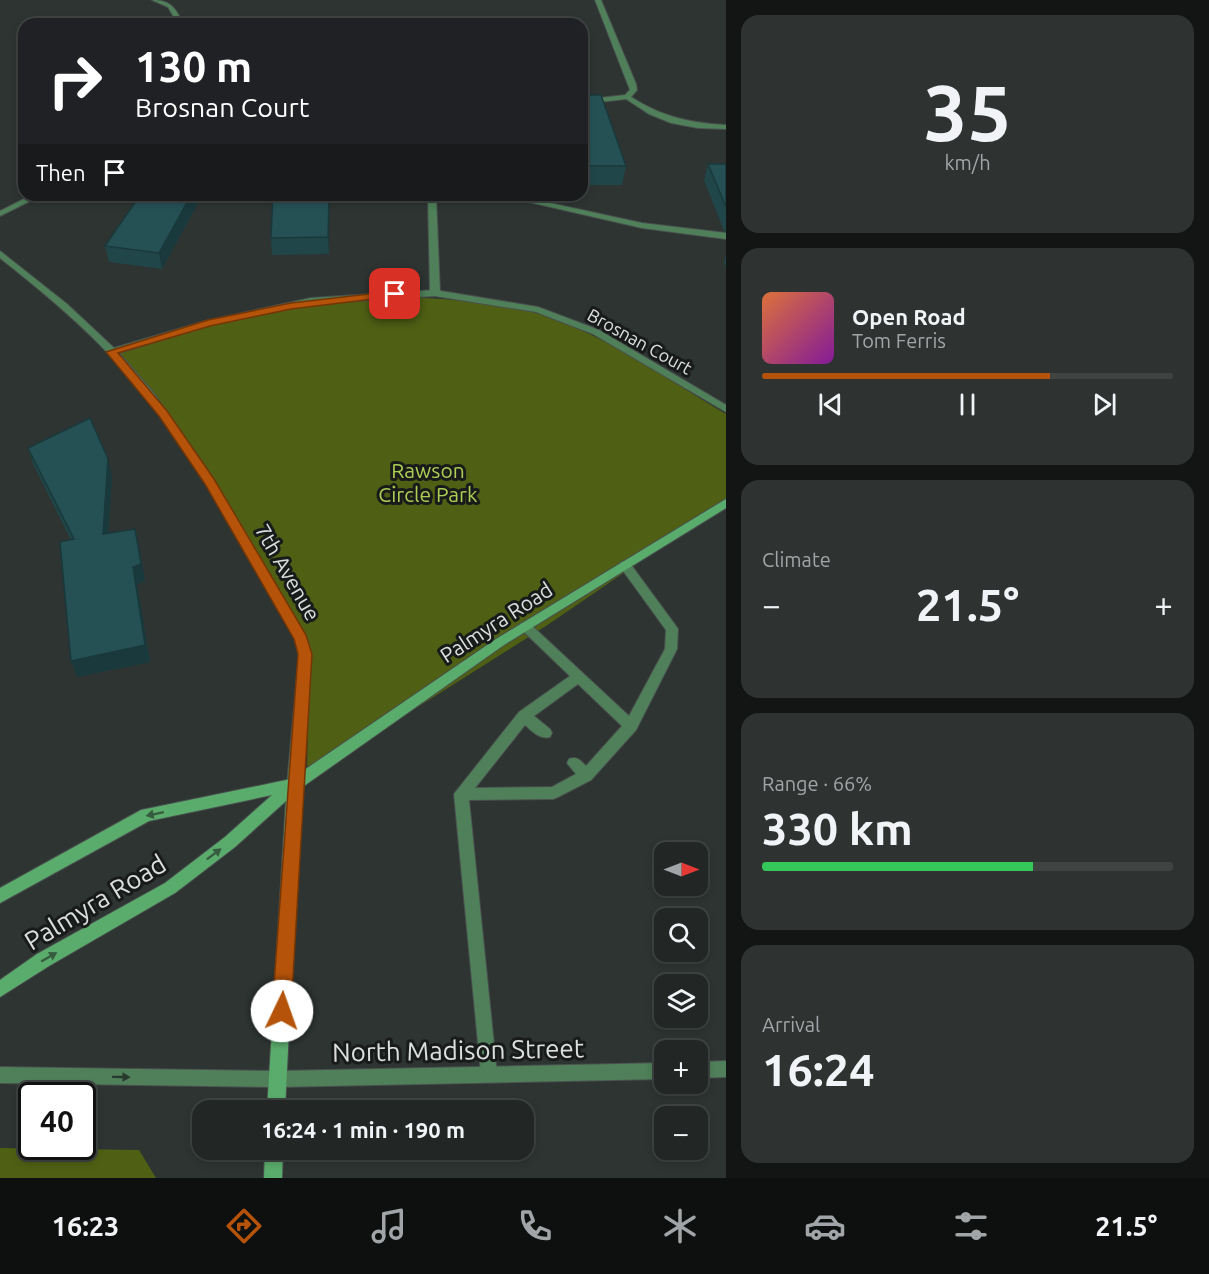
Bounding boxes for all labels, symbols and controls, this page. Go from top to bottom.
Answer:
icon: right [36,42,114,120]
text: 130 m [135,43,252,90]
text: 35 [924,68,1011,156]
text: Brosnan Court [135,92,309,122]
text: km/h [944,151,991,174]
icon: arrive [98,156,131,189]
text: Then [36,160,86,185]
pin [369,268,420,319]
icon: arrive [378,277,411,310]
street label: Brosnan Court [584,304,696,378]
text: Open Road [852,304,966,329]
text: Tom Ferris [852,329,946,352]
icon: previous [814,388,847,421]
icon: pause [951,388,984,421]
icon: next [1088,388,1121,421]
park label: Rawson Circle Park [378,458,478,506]
street label: 7th Avenue [251,519,325,625]
text: Climate [762,548,831,571]
street label: Palmyra Road [435,577,557,667]
text: 21.5° [916,579,1019,630]
text: − [762,586,781,623]
text: + [1154,586,1173,623]
text: Range · 66% [762,772,872,795]
text: 330 km [762,803,913,854]
one-way arrow [145,810,164,819]
north arrow [654,842,708,896]
map controls [654,842,708,1160]
street label: Palmyra Road [19,848,171,956]
one-way arrow [206,848,222,860]
button: search [654,908,708,962]
one-way arrow [41,952,58,962]
button: layers [654,974,708,1028]
position arrow [250,979,314,1043]
text: Arrival [762,1013,820,1036]
street label: North Madison Street [332,1033,584,1067]
button: + [654,1040,708,1094]
text: 16:24 [762,1044,875,1095]
one-way arrow [112,1072,131,1082]
speed limit sign: 40 [18,1082,96,1160]
button: − [654,1106,708,1160]
text: 16:24 · 1 min · 190 m [261,1117,465,1142]
icon: directions [223,1205,265,1247]
icon: music [368,1205,410,1247]
icon: phone [514,1205,556,1247]
icon: climate [659,1205,701,1247]
icon: car [804,1205,846,1247]
icon: filters [950,1205,992,1247]
text: 16:23 [52,1211,119,1241]
text: 21.5° [1095,1211,1157,1241]

